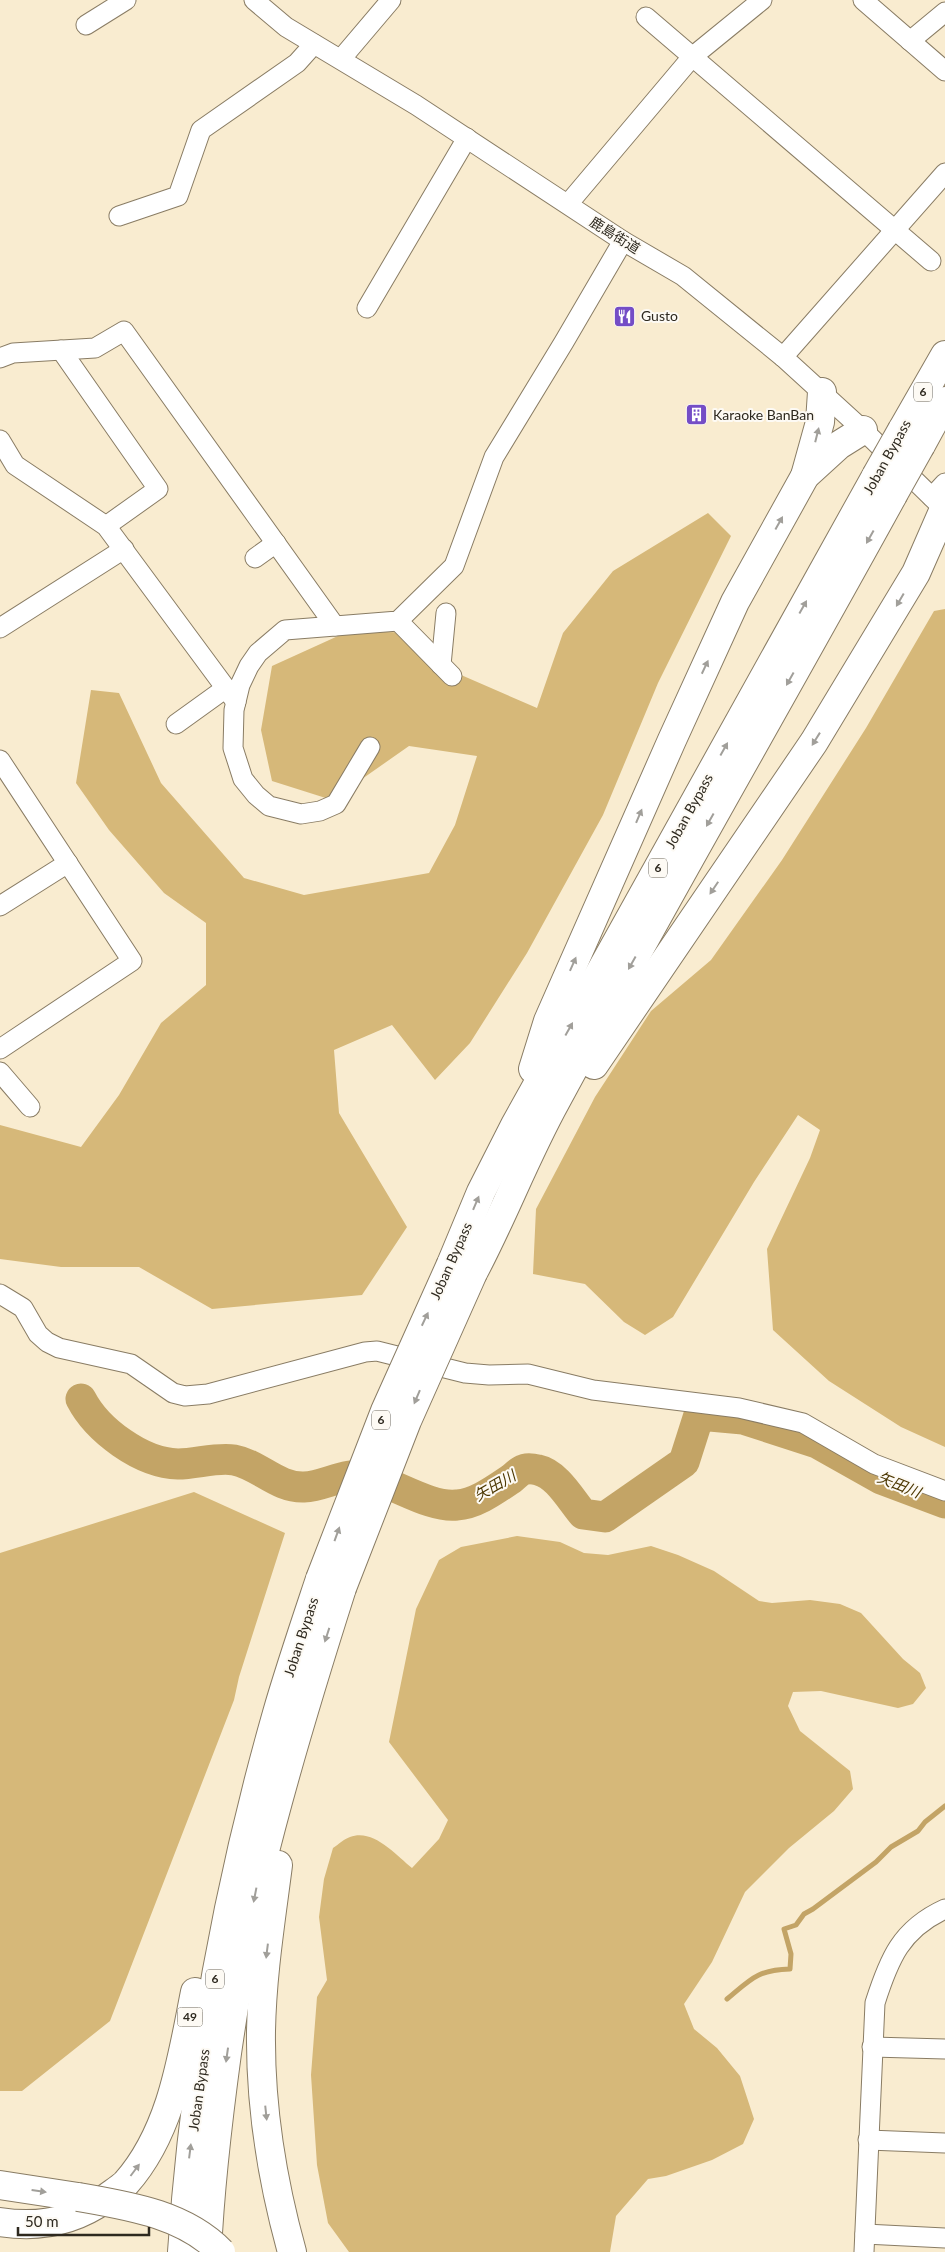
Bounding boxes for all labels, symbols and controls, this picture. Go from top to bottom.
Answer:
street label: 鹿島街道 [587,213,644,257]
restaurant icon: Gusto [613,304,637,328]
place label: Gusto [641,307,678,324]
road number: 6 [914,382,932,402]
building icon: Karaoke BanBan [685,403,709,427]
place label: Karaoke BanBan [713,406,814,423]
street label: Joban Bypass [859,416,914,497]
one-way arrow [813,427,821,442]
one-way arrow [775,516,784,529]
one-way arrow [866,530,874,545]
one-way arrow [896,592,904,607]
one-way arrow [799,599,807,614]
one-way arrow [702,660,710,674]
one-way arrow [786,672,795,686]
one-way arrow [811,732,820,745]
one-way arrow [720,741,728,756]
street label: Joban Bypass [661,770,716,851]
one-way arrow [636,809,644,823]
one-way arrow [706,814,715,827]
road number: 6 [649,858,667,878]
one-way arrow [710,881,719,894]
one-way arrow [627,956,636,969]
one-way arrow [570,957,578,971]
one-way arrow [565,1021,573,1036]
one-way arrow [473,1196,481,1210]
street label: Joban Bypass [426,1220,475,1302]
one-way arrow [422,1312,430,1326]
one-way arrow [413,1390,421,1405]
road number: 6 [372,1410,390,1430]
water label: 矢田川 [471,1465,520,1504]
water label: 矢田川 [875,1467,925,1502]
one-way arrow [334,1526,341,1541]
street label: Joban Bypass [280,1595,321,1679]
one-way arrow [323,1627,330,1642]
one-way arrow [251,1887,259,1903]
one-way arrow [263,1943,271,1959]
road number: 6 [206,1970,224,1988]
road number: 49 [178,2008,202,2026]
one-way arrow [223,2047,231,2063]
street label: Joban Bypass [184,2048,213,2132]
one-way arrow [262,2106,270,2122]
one-way arrow [186,2143,194,2159]
one-way arrow [130,2164,141,2177]
one-way arrow [31,2187,47,2195]
scale bar [18,2204,149,2236]
text: 50 m [25,2212,59,2230]

